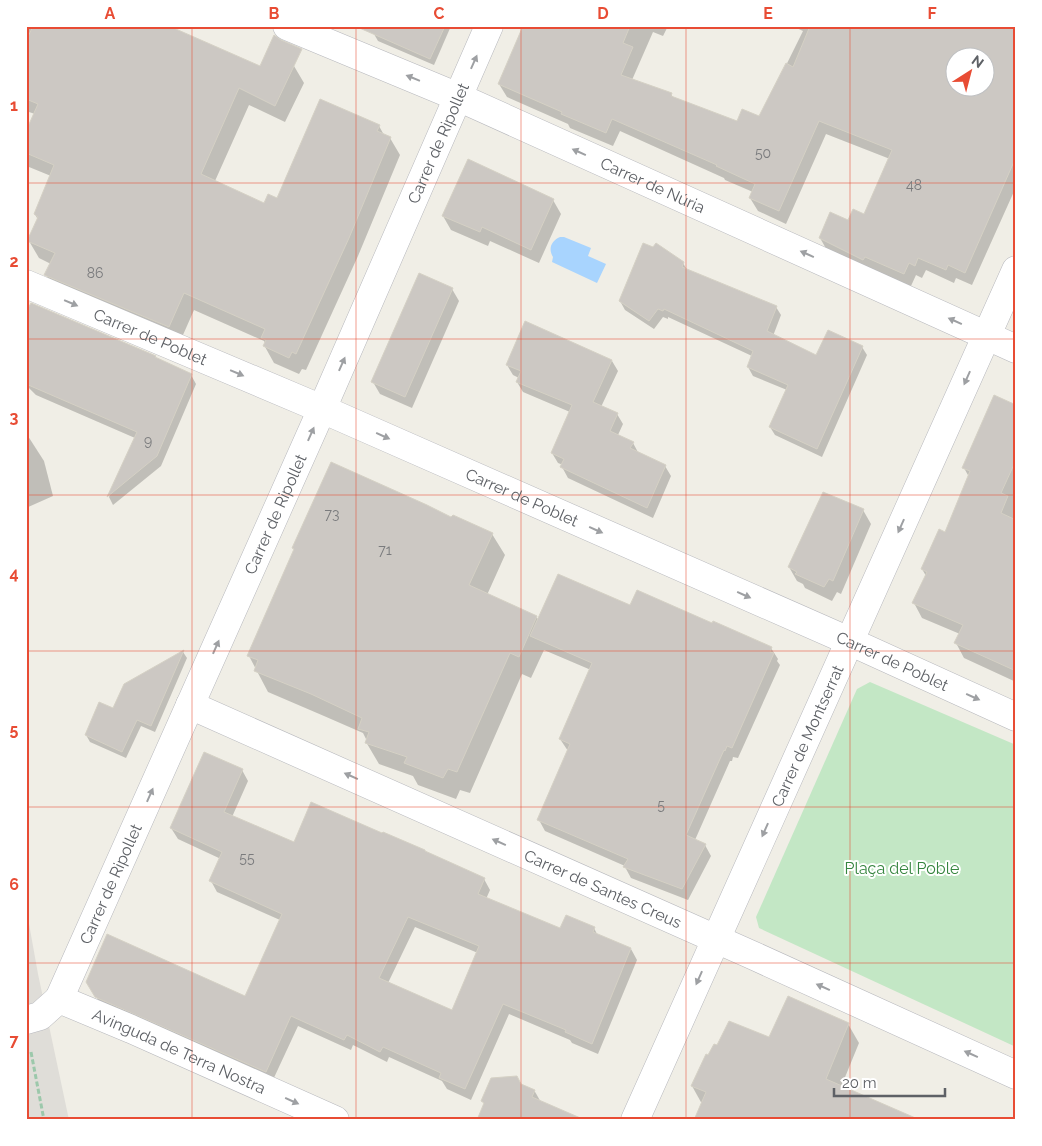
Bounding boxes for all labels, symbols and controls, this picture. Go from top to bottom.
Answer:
text: A [105,4,116,23]
text: B [269,4,280,23]
text: C [434,4,445,23]
text: D [597,4,609,23]
text: E [763,4,773,23]
text: F [927,4,937,23]
north arrow [944,48,994,98]
text: N [969,52,987,71]
one-way arrow [470,55,478,69]
one-way arrow [406,74,420,82]
street label: Carrer de Ripollet [404,80,473,207]
text: 1 [10,96,18,115]
house number: 50 [755,145,771,161]
one-way arrow [572,147,586,155]
street label: Carrer de Núria [597,154,708,217]
house number: 48 [906,177,922,193]
one-way arrow [800,250,814,258]
text: 2 [9,252,19,271]
house number: 86 [87,265,103,281]
one-way arrow [64,300,78,308]
street label: Carrer de Poblet [91,305,210,370]
one-way arrow [948,317,962,325]
one-way arrow [338,357,346,371]
one-way arrow [230,370,244,378]
one-way arrow [963,371,971,385]
text: 3 [10,408,19,427]
one-way arrow [307,427,315,441]
one-way arrow [376,432,390,440]
house number: 9 [144,433,152,449]
street label: Carrer de Ripollet [241,451,311,577]
street label: Carrer de Poblet [463,464,582,531]
house number: 73 [325,506,339,522]
one-way arrow [896,519,904,533]
one-way arrow [589,526,603,534]
house number: 71 [378,542,392,558]
text: 4 [9,564,19,583]
one-way arrow [737,592,751,600]
street label: Carrer de Poblet [833,628,952,695]
one-way arrow [213,640,221,654]
street label: Carrer de Montserrat [768,662,848,810]
one-way arrow [966,694,980,702]
text: 5 [10,720,19,739]
one-way arrow [344,772,358,780]
one-way arrow [146,788,154,802]
house number: 5 [657,797,665,813]
street label: Carrer de Ripollet [76,820,146,947]
one-way arrow [761,822,769,837]
one-way arrow [492,838,506,846]
street label: Carrer de Santes Creus [521,846,685,933]
house number: 55 [239,850,255,866]
park label: Plaça del Poble [845,859,959,878]
text: 6 [9,875,19,894]
one-way arrow [694,971,702,985]
one-way arrow [816,983,830,991]
street label: Avinguda de Terra Nostra [90,1005,269,1098]
text: 7 [10,1031,19,1050]
one-way arrow [964,1050,978,1058]
scale bar [834,1066,946,1098]
text: 20 m [842,1074,877,1092]
one-way arrow [285,1097,299,1105]

